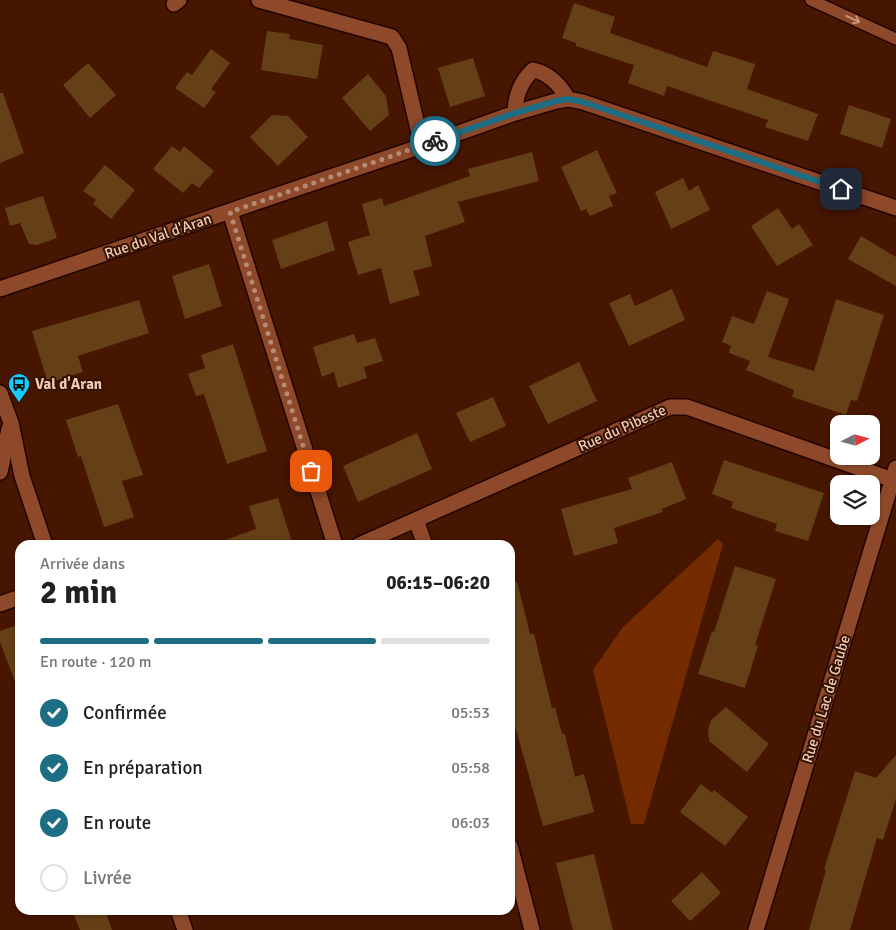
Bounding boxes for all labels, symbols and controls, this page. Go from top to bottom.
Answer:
one-way arrow [845,15,860,25]
courier [410,116,460,166]
icon: bike [421,127,449,155]
pin [820,168,862,210]
icon: home [827,175,855,203]
street label: Rue du Val d'Aran [102,209,214,263]
bus stop icon: Val d'Aran [7,372,31,403]
place label: Val d'Aran [35,375,102,393]
street label: Rue du Pibeste [575,401,669,455]
north arrow [830,415,880,465]
map controls [830,415,880,525]
pin [290,450,332,492]
icon: bag [297,457,325,485]
button: layers [830,475,880,525]
text: Arrivée dans [40,554,125,574]
text: 06:15–06:20 [386,571,490,595]
text: 2 min [40,573,117,612]
street label: Rue du Lac de Gaube [798,633,854,765]
text: En route · 120 m [40,652,152,672]
icon: check [40,699,68,727]
text: Confirmée [83,701,167,725]
text: 05:53 [451,703,490,723]
icon: check [40,754,68,782]
text: En préparation [83,756,203,780]
text: 05:58 [451,758,490,778]
icon: check [40,809,68,837]
text: En route [83,811,151,835]
text: 06:03 [451,813,490,833]
text: Livrée [83,866,132,890]

